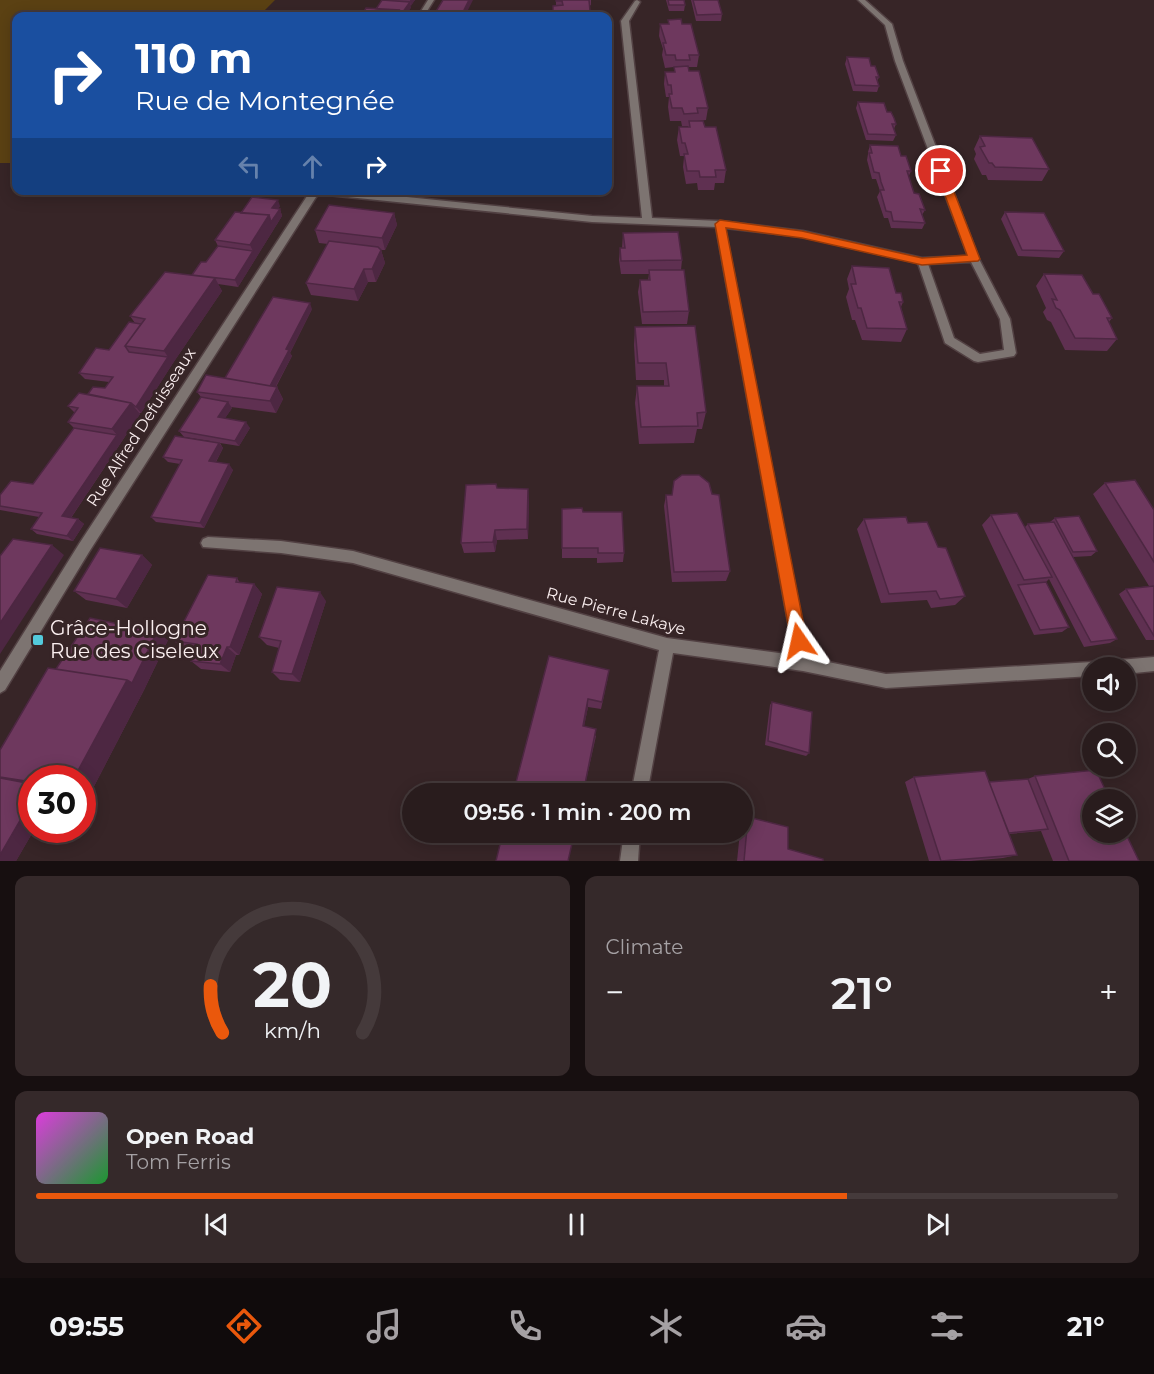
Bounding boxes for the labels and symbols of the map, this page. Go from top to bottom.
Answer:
pin [915,145,966,196]
street label: Rue Alfred Defuisseaux [83,344,200,510]
street label: Rue Pierre Lakaye [544,583,688,639]
position arrow [767,609,831,673]
place label: Grâce-Hollogne Rue des Ciseleux [50,616,219,663]
marker: Grâce-Hollogne Rue des Ciseleux [31,633,45,647]
speed limit sign: 30 [18,765,96,843]

